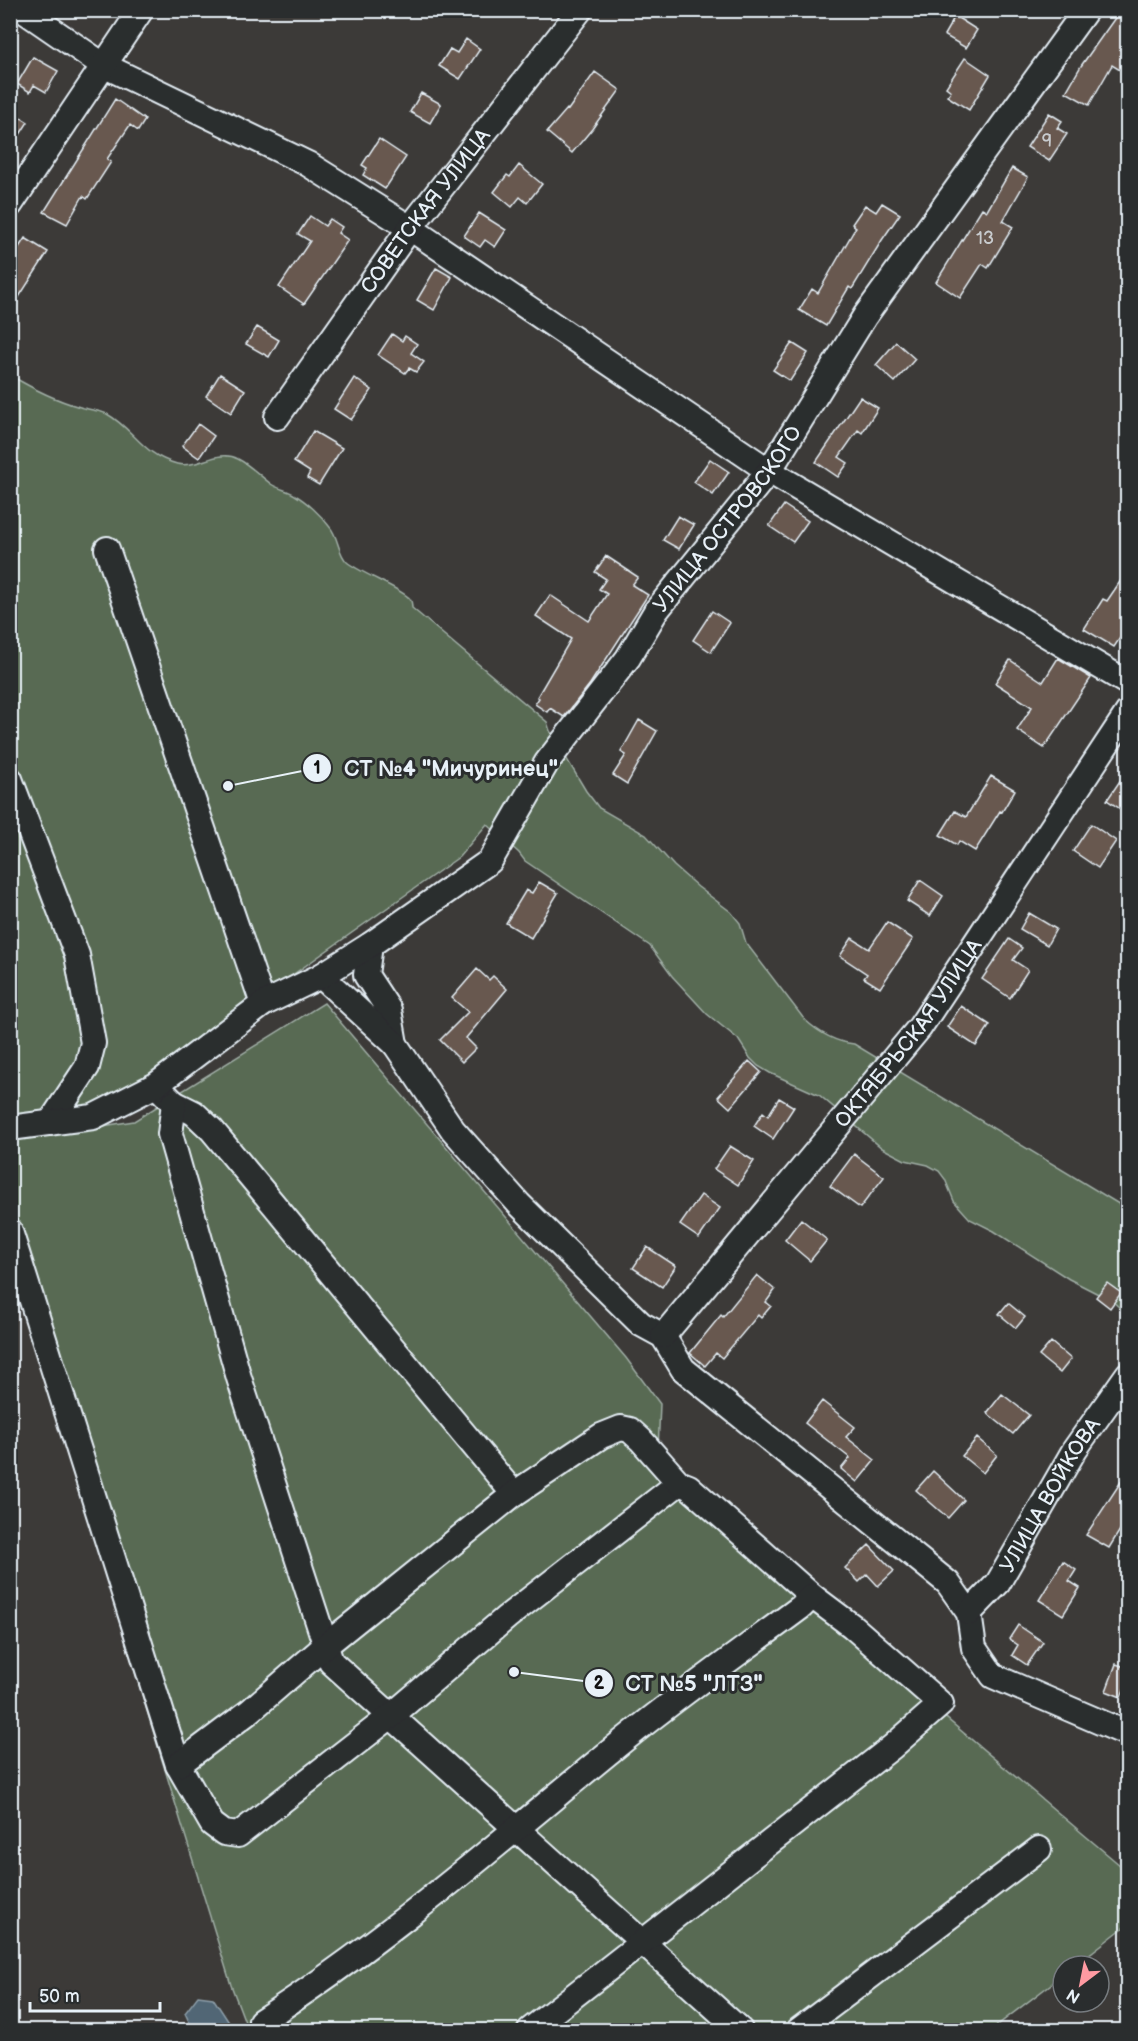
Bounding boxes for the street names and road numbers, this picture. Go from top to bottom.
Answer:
street label: СОВЕТСКАЯ УЛИЦА [355,123,496,298]
street label: УЛИЦА ОСТРОВСКОГО [648,421,807,617]
street label: ОКТЯБРЬСКАЯ УЛИЦА [829,934,987,1132]
street label: УЛИЦА ВОЙКОВА [994,1413,1106,1577]

